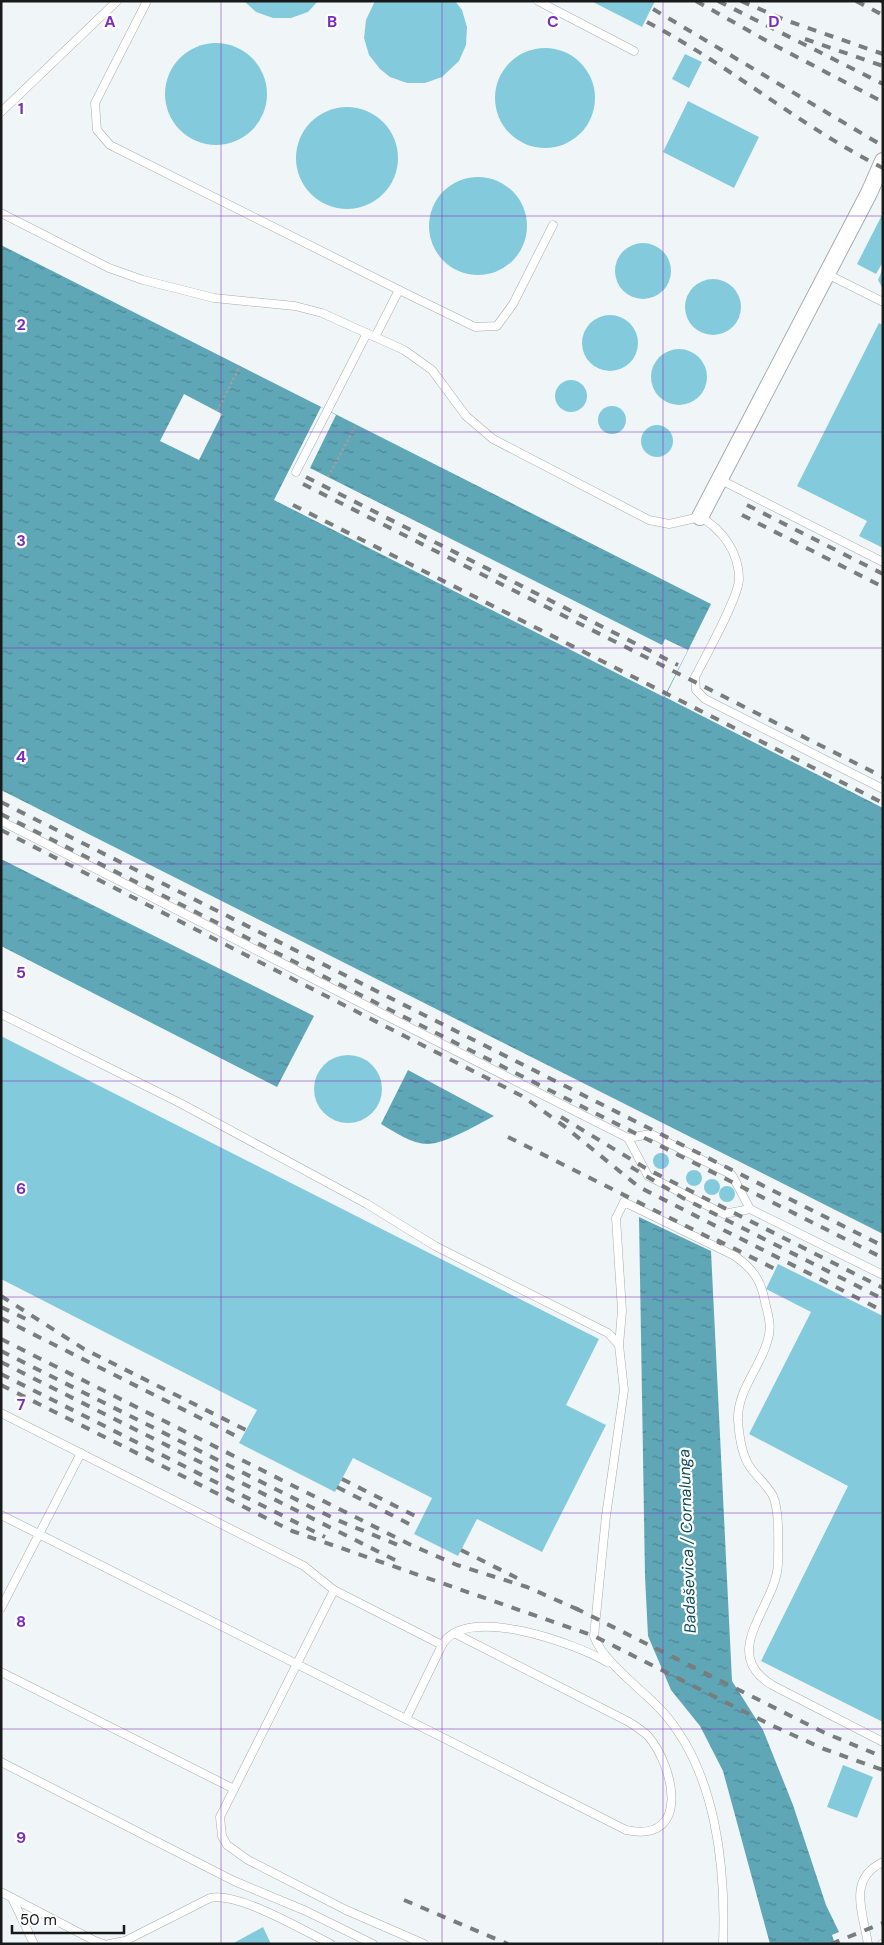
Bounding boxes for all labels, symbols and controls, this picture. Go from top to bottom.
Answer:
text: A [104,11,116,32]
text: B [327,11,337,32]
text: C [547,11,559,32]
text: D [768,11,780,32]
text: 1 [18,98,24,119]
text: 2 [16,314,26,335]
text: 3 [16,530,26,551]
text: 4 [16,746,26,767]
text: 5 [16,962,26,983]
text: 6 [16,1178,26,1199]
text: 7 [17,1394,26,1415]
water label: Badaševica / Cornalunga [673,1448,701,1633]
text: 8 [16,1611,26,1632]
text: 9 [16,1827,26,1848]
scale bar [12,1902,125,1934]
text: 50 m [20,1910,57,1930]

